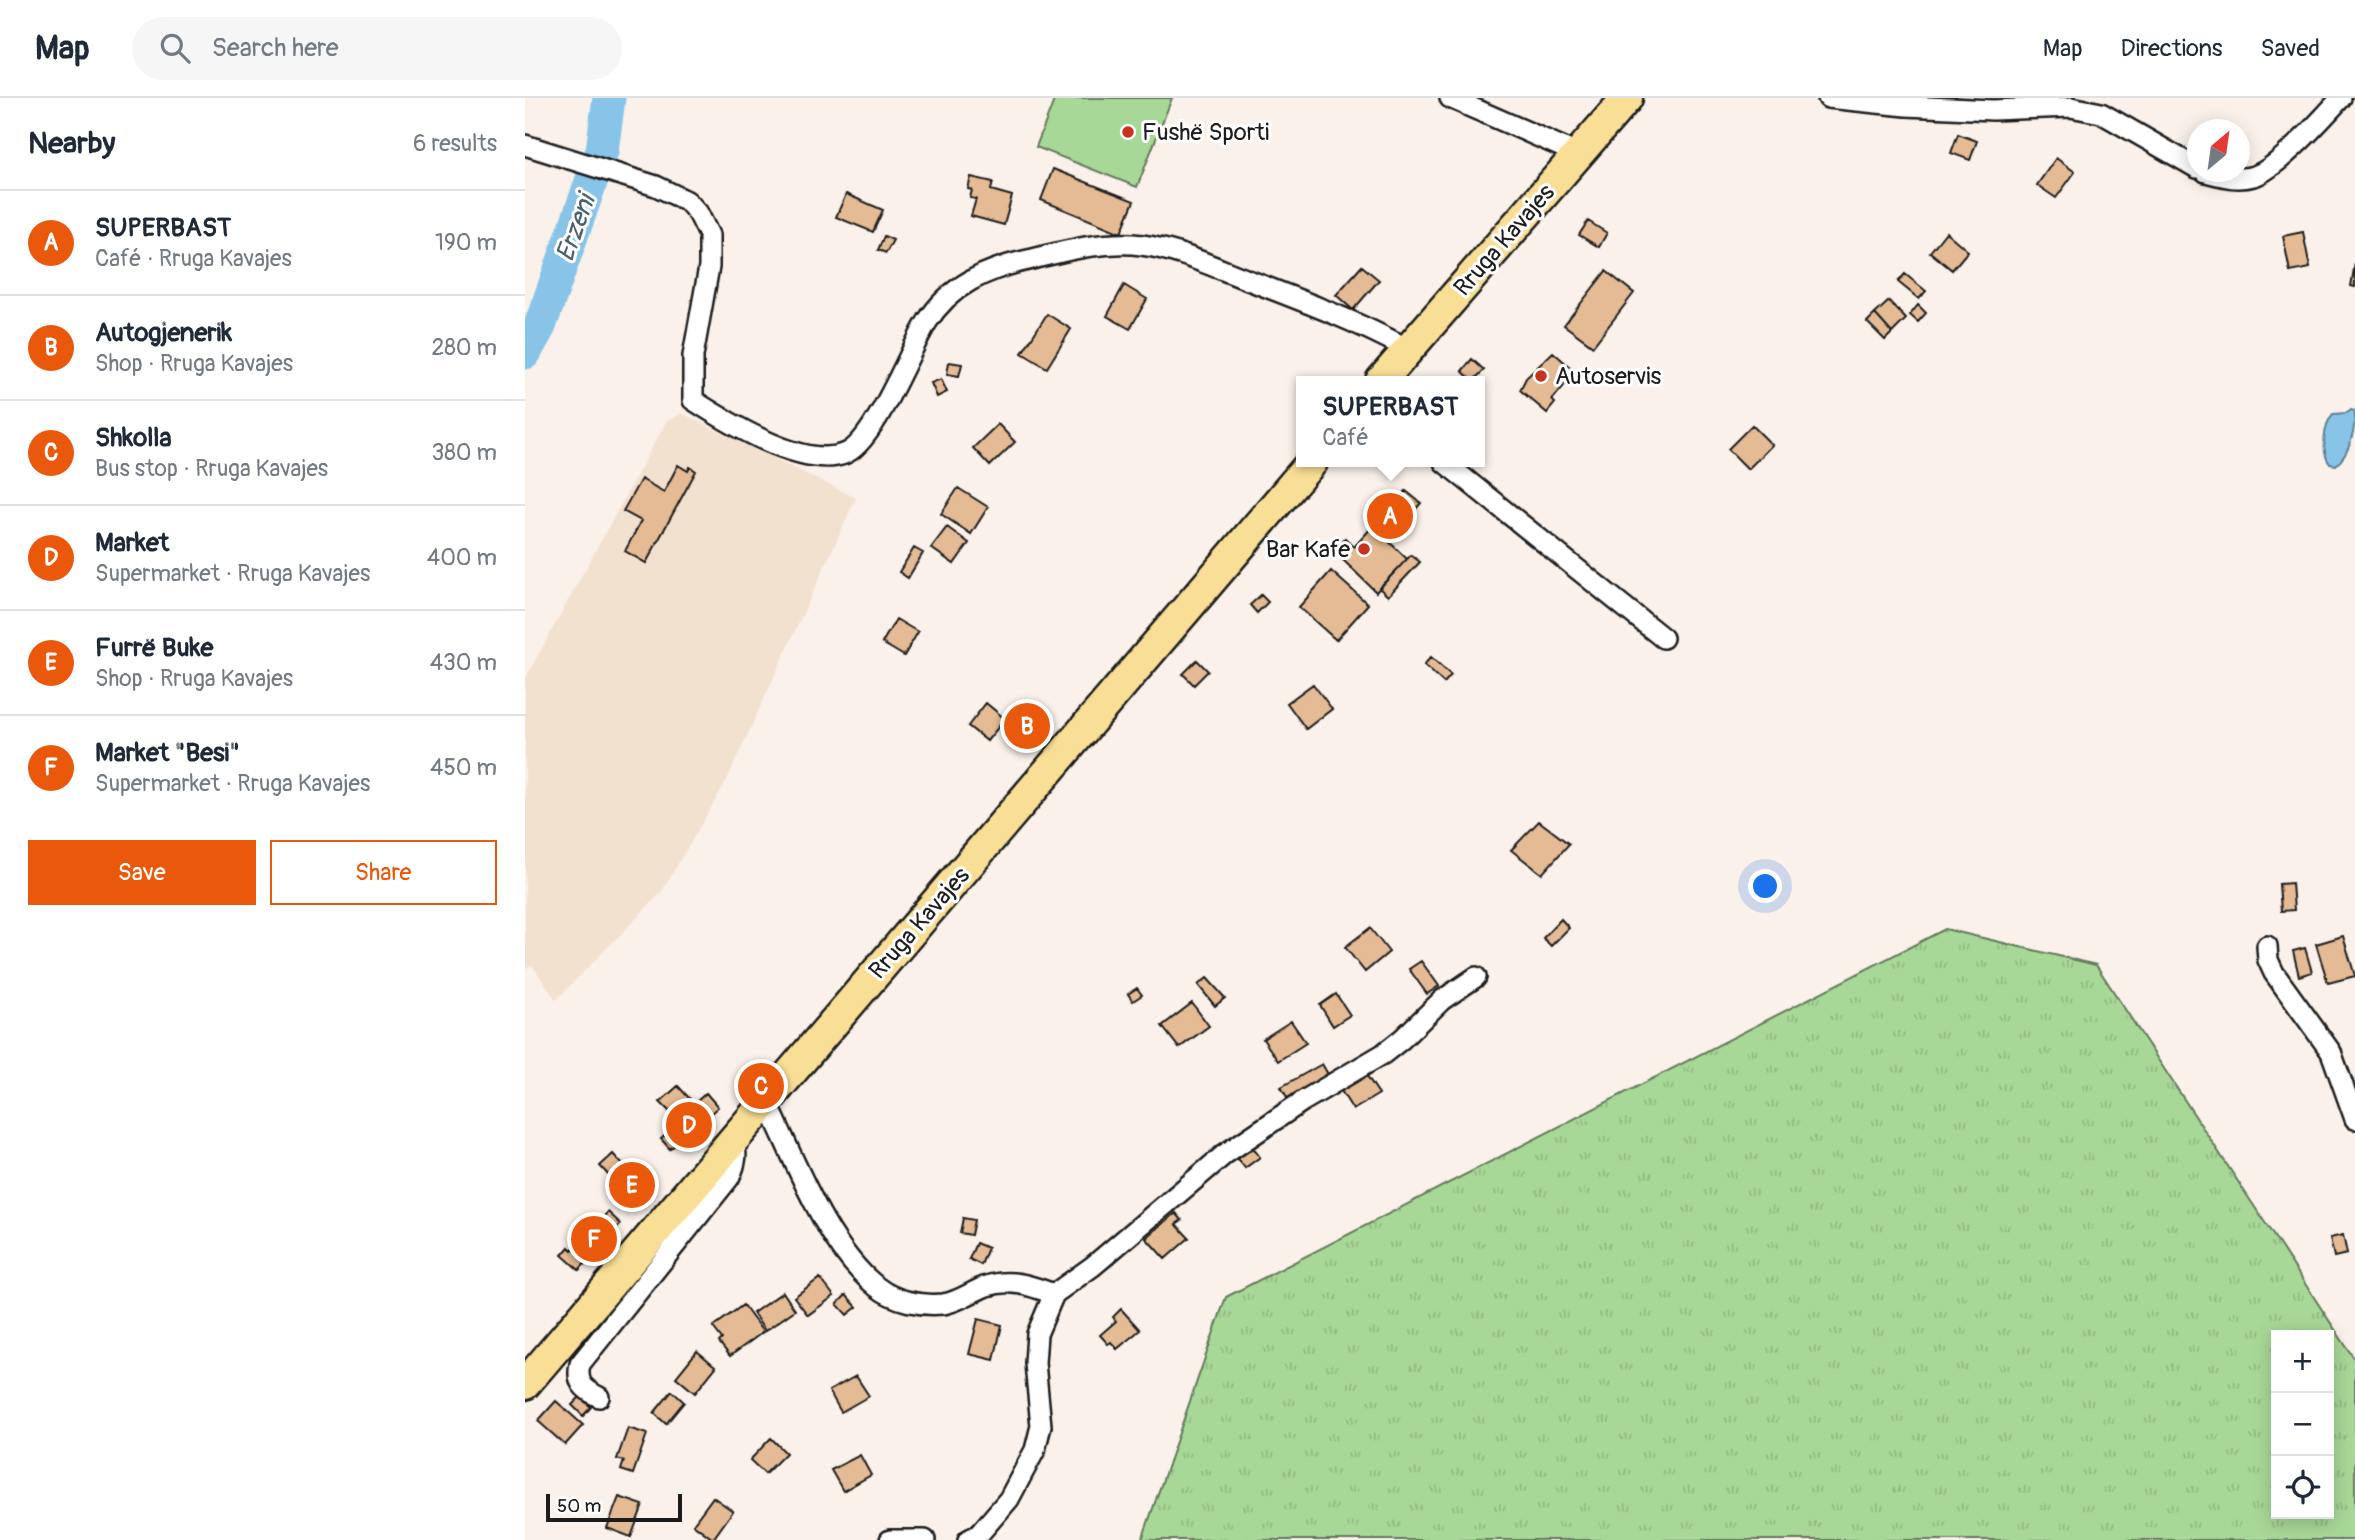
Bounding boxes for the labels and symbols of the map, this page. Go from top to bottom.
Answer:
place label: Fushë Sporti [1142,118,1269,147]
north arrow [2187,119,2250,182]
marker: Fushë Sporti [1120,124,1136,140]
street label: Rruga Kavajes [1448,178,1561,302]
water label: Erzeni [549,187,604,266]
place label: Autoservis [1555,362,1661,391]
marker: Autoservis [1533,368,1549,384]
pin: A [1367,490,1413,542]
place label: Bar Kafe [1266,535,1350,564]
marker: Bar Kafe [1356,541,1372,557]
pin: B [1004,700,1050,752]
street label: Rruga Kavajes [863,861,976,985]
your location [1748,869,1782,903]
pin: C [738,1060,784,1112]
pin: D [666,1099,712,1151]
pin: E [609,1159,655,1211]
pin: F [571,1213,617,1265]
scale bar [546,1491,683,1523]

